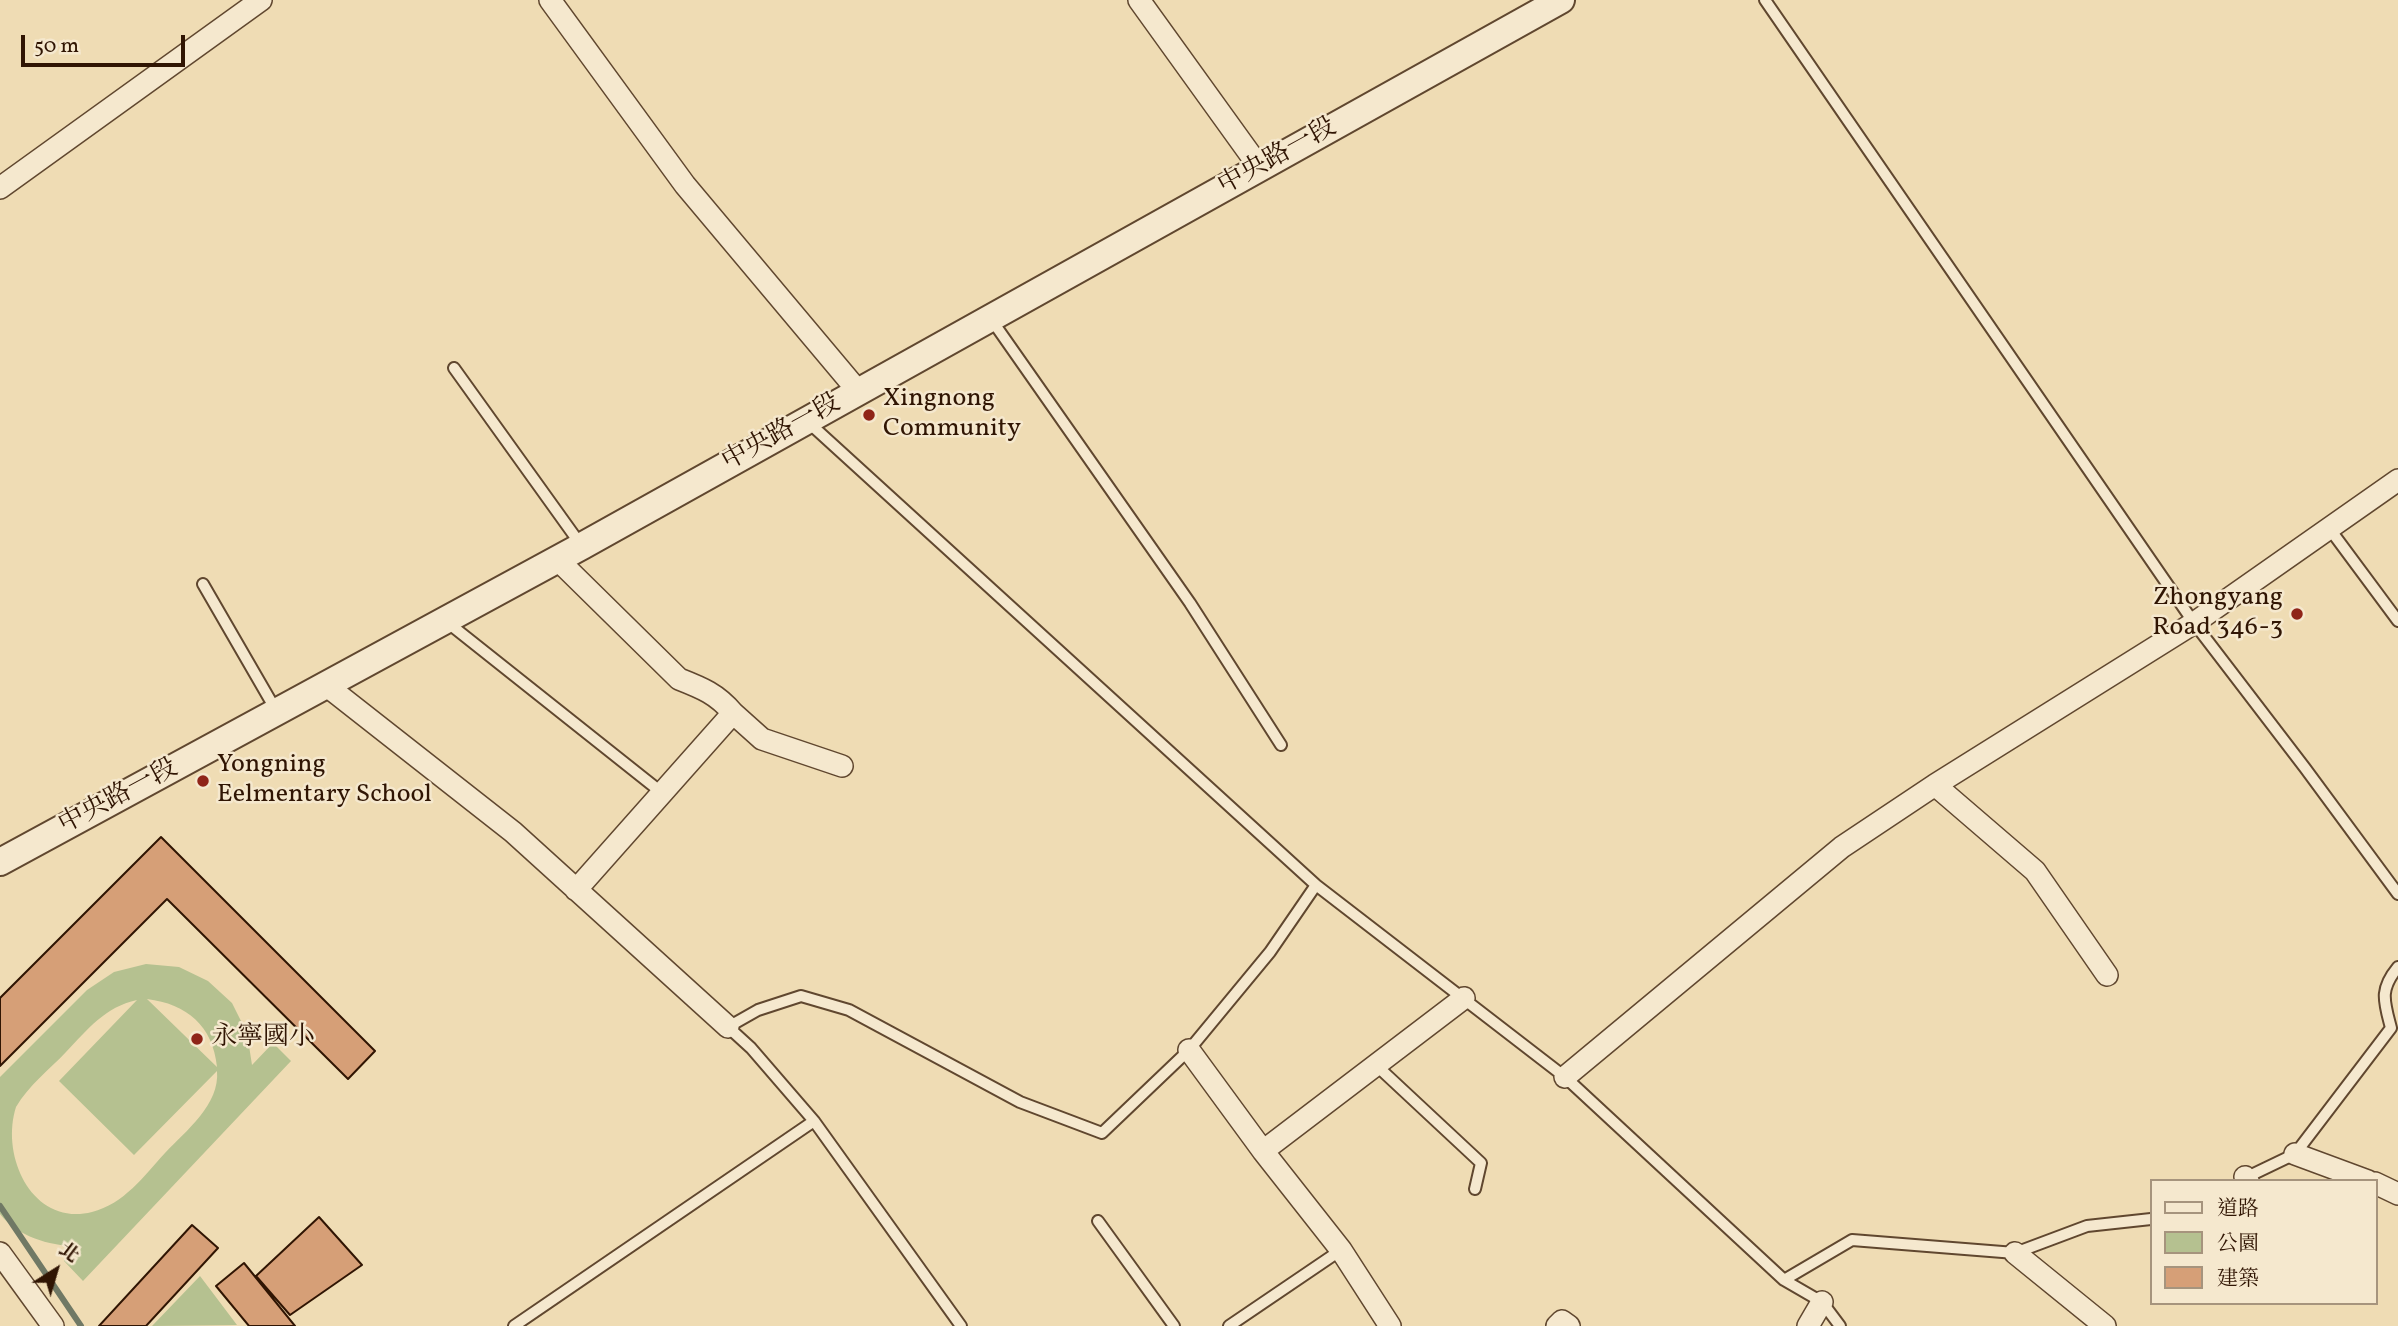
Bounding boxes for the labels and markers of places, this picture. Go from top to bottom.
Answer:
place label: Xingnong Community [883,384,1021,446]
marker: Xingnong Community [861,407,877,423]
place label: Zhongyang Road 346-3 [2152,583,2283,644]
marker: Zhongyang Road 346-3 [2289,606,2305,622]
place label: Yongning Eelmentary School [217,750,432,812]
marker: Yongning Eelmentary School [195,773,211,789]
place label: 永寧國小 [211,1023,315,1055]
marker: 永寧國小 [189,1031,205,1047]

